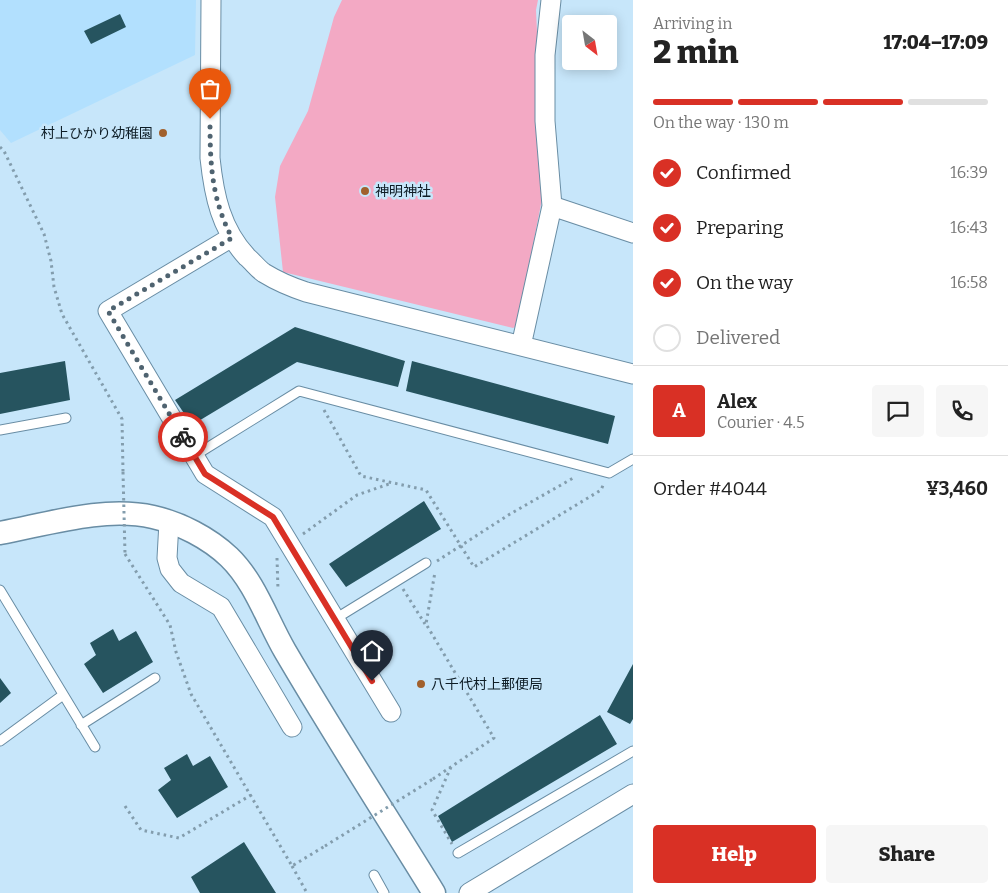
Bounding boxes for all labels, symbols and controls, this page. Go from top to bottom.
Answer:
text: Arriving in [653,14,732,33]
north arrow [562,15,618,70]
map controls [562,15,617,70]
text: 17:04–17:09 [883,31,988,54]
text: 2 min [653,33,739,71]
pin [189,68,231,119]
icon: bag [196,75,224,103]
text: On the way · 130 m [653,113,789,132]
place label: 村上ひかり幼稚園 [41,125,153,142]
marker: 村上ひかり幼稚園 [157,127,169,139]
icon: check [653,159,681,187]
text: Confirmed [696,161,791,184]
text: 16:39 [950,163,988,182]
place label: 神明神社 [375,183,431,200]
marker: 神明神社 [359,185,371,197]
icon: check [653,214,681,242]
text: Preparing [696,216,784,239]
text: 16:43 [950,218,988,237]
icon: check [653,269,681,297]
text: On the way [696,271,793,294]
text: 16:58 [951,273,988,292]
text: Delivered [696,326,780,349]
button: chat [872,385,924,437]
button: phone [936,385,988,437]
text: Alex [717,390,757,413]
text: A [672,399,686,422]
courier [158,412,208,462]
text: Courier · 4.5 [717,413,805,432]
icon: bike [169,423,197,451]
text: Order #4044 [653,477,767,500]
text: ¥3,460 [926,477,988,500]
pin [351,630,393,681]
icon: home [358,637,386,665]
place label: 八千代村上郵便局 [431,676,543,693]
marker: 八千代村上郵便局 [415,678,427,690]
button: Help [653,825,816,883]
button: Share [826,825,988,883]

